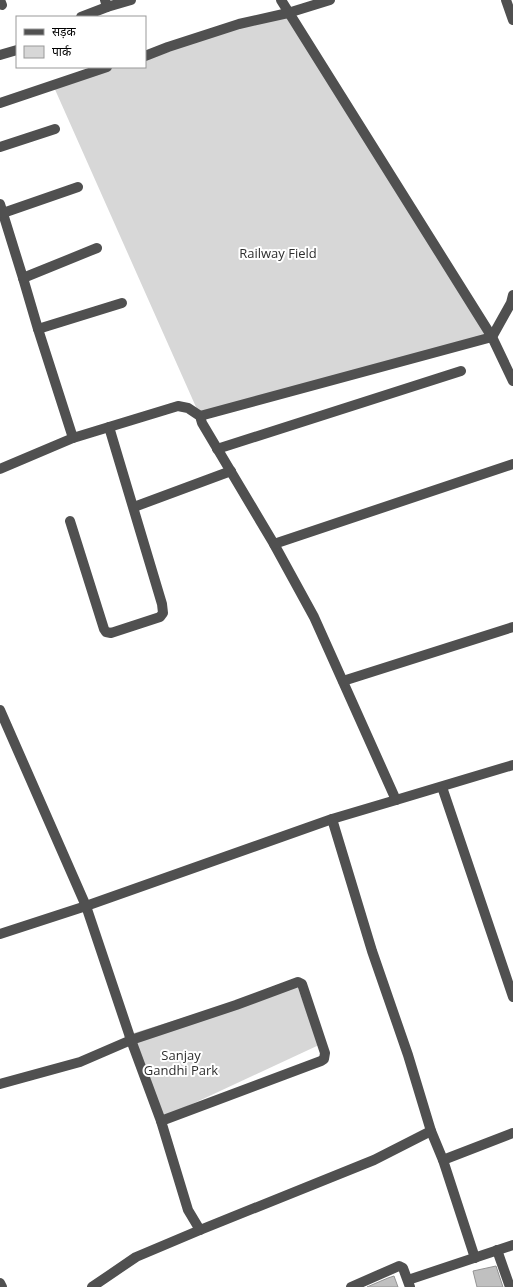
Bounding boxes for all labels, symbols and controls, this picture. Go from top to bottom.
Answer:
legend [16,16,146,68]
text: सड़क [52,23,77,40]
text: पार्क [52,43,72,60]
park label: Railway Field [239,244,317,262]
park label: Sanjay Gandhi Park [144,1046,218,1079]

